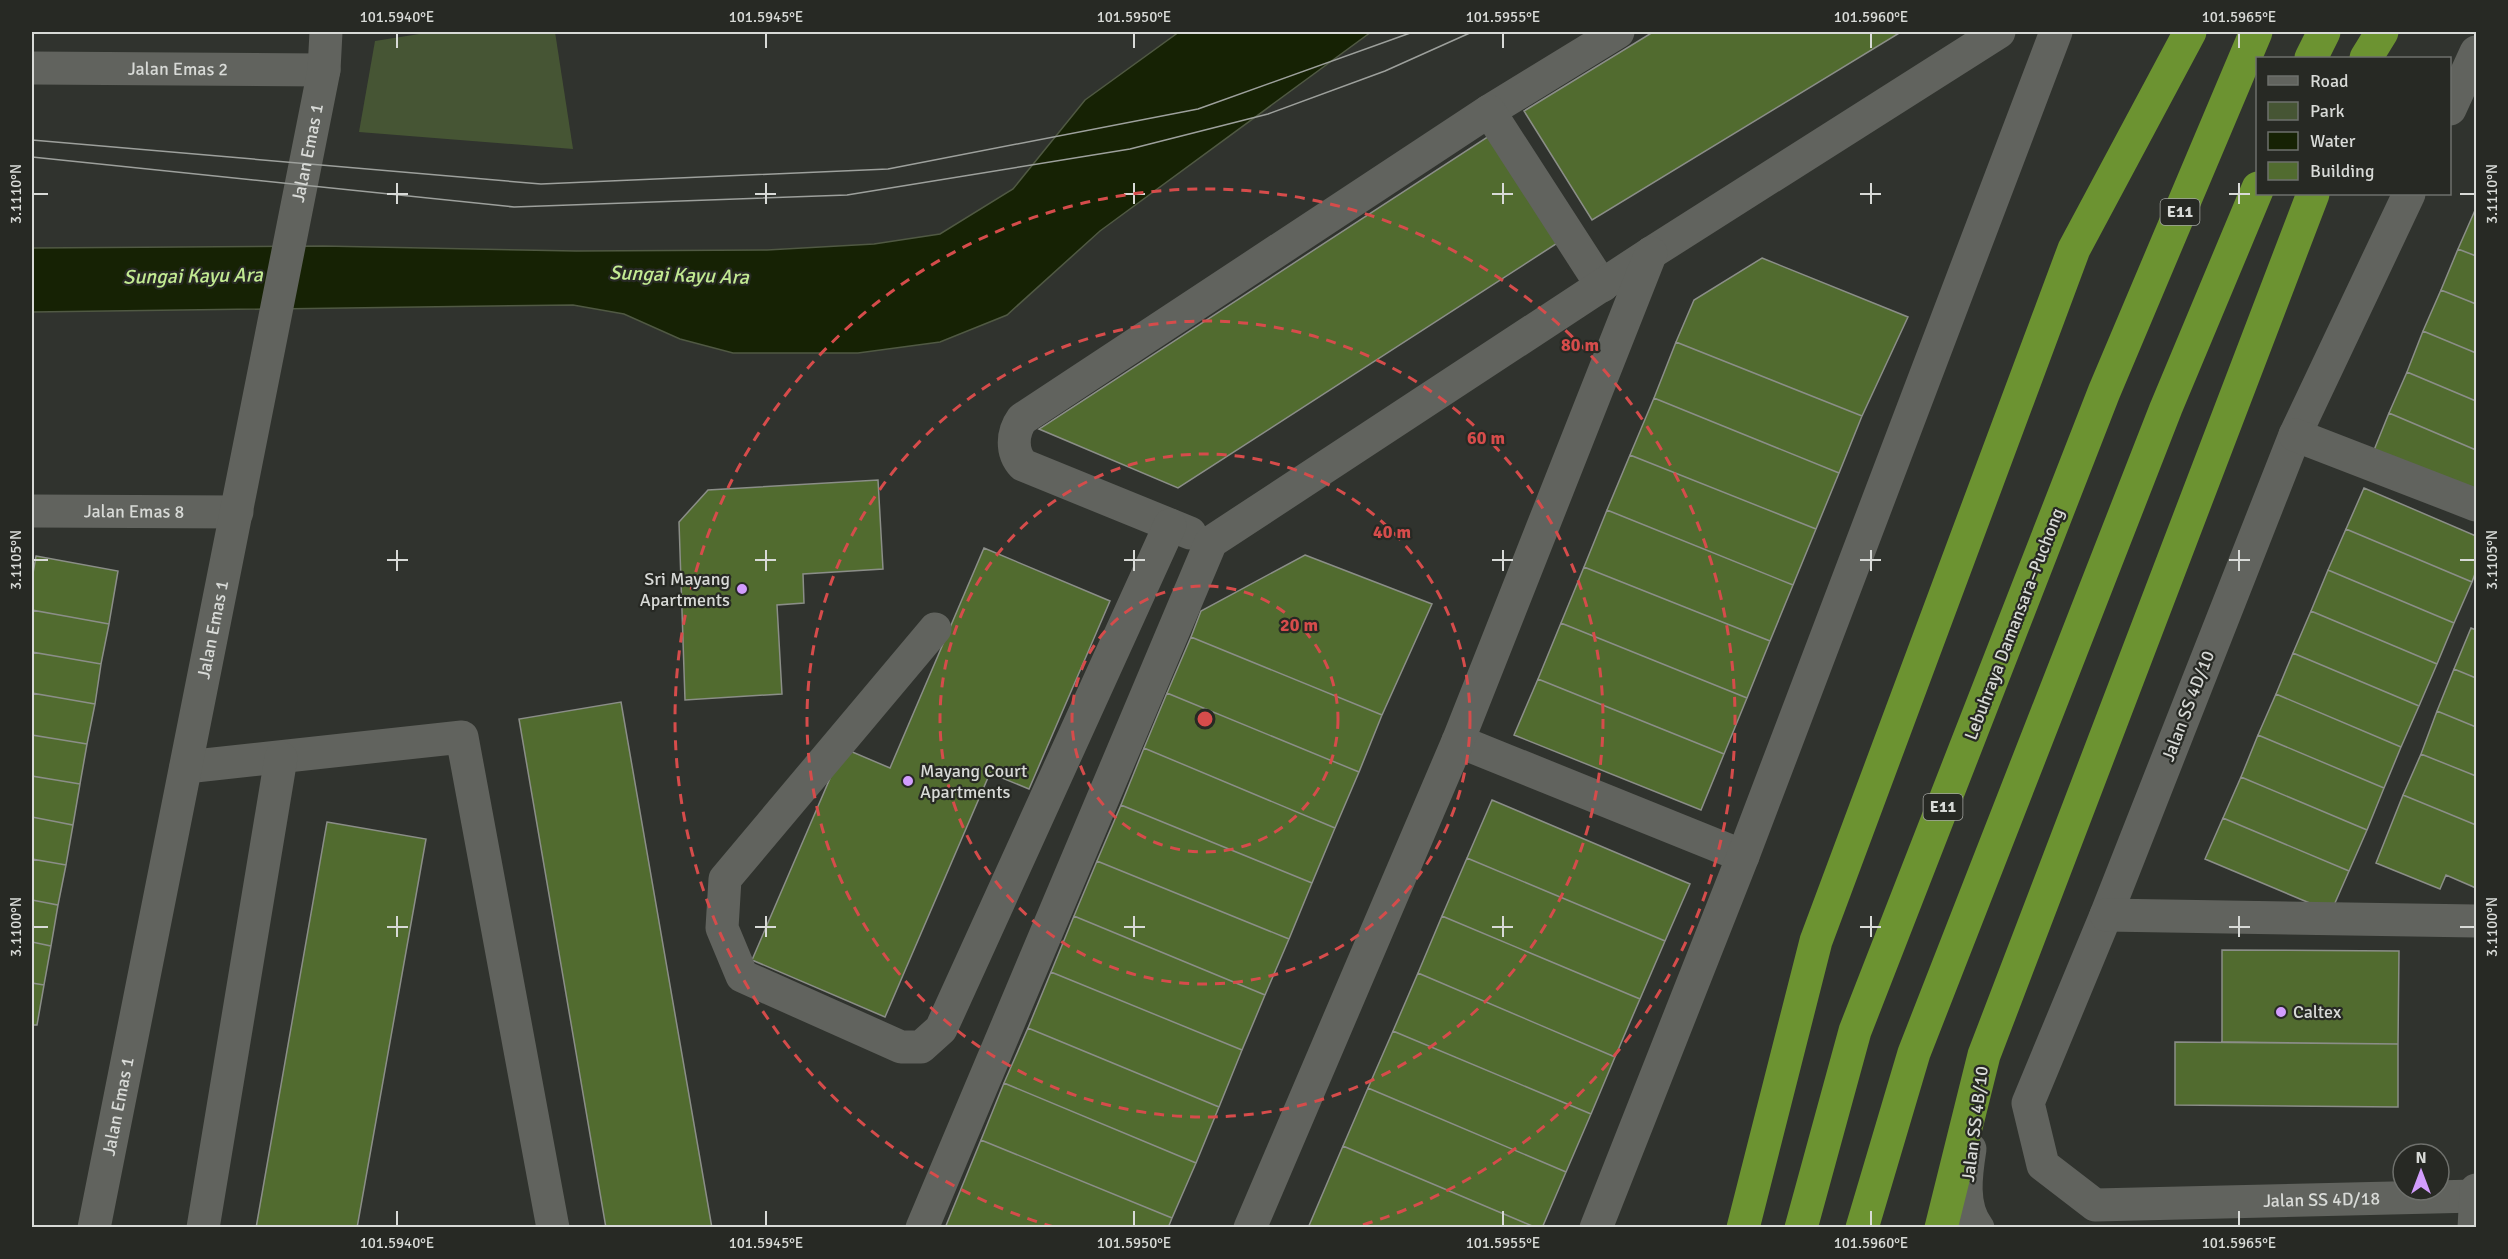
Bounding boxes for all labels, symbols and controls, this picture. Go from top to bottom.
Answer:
text: 101.5940°E [360,8,434,26]
text: 101.5945°E [729,8,803,26]
text: 101.5950°E [1097,8,1171,26]
text: 101.5955°E [1466,8,1540,26]
text: 101.5960°E [1834,8,1908,26]
text: 101.5965°E [2202,8,2276,26]
legend [2256,57,2451,195]
street label: Jalan Emas 2 [128,58,228,80]
text: Road [2310,70,2349,92]
text: Park [2310,100,2345,122]
street label: Jalan Emas 1 [287,102,328,204]
text: Water [2310,130,2356,152]
text: Building [2310,160,2374,182]
text: 3.1110°N [7,164,25,224]
text: 3.1110°N [2483,164,2501,224]
road number: E11 [2160,199,2200,225]
water label: Sungai Kayu Ara [609,260,750,290]
water label: Sungai Kayu Ara [123,262,264,290]
text: 80 m [1561,334,1599,356]
text: 60 m [1467,427,1505,449]
street label: Jalan Emas 8 [84,500,184,523]
street label: Lebuhraya Damansara–Puchong [1960,505,2068,743]
text: 40 m [1373,521,1411,543]
text: 3.1105°N [7,530,25,590]
text: 3.1105°N [2483,530,2501,590]
place label: Sri Mayang Apartments [640,568,730,611]
street label: Jalan Emas 1 [192,578,233,681]
marker: Sri Mayang Apartments [735,582,749,596]
text: 20 m [1280,614,1318,636]
street label: Jalan SS 4D/10 [2157,648,2219,764]
centre of rings [1195,709,1215,729]
place label: Mayang Court Apartments [920,760,1027,803]
marker: Mayang Court Apartments [901,774,915,788]
road number: E11 [1924,794,1962,820]
text: 3.1100°N [7,897,25,957]
text: 3.1100°N [2483,897,2501,957]
place label: Caltex [2293,1001,2342,1023]
marker: Caltex [2274,1005,2288,1019]
street label: Jalan Emas 1 [98,1055,139,1158]
street label: Jalan SS 4B/10 [1957,1065,1993,1183]
north arrow [2391,1142,2451,1202]
text: N [2415,1148,2427,1168]
street label: Jalan SS 4D/18 [2263,1187,2380,1212]
text: 101.5940°E [360,1234,434,1252]
text: 101.5945°E [729,1234,803,1252]
text: 101.5950°E [1097,1234,1171,1252]
text: 101.5955°E [1466,1234,1540,1252]
text: 101.5960°E [1834,1234,1908,1252]
text: 101.5965°E [2202,1234,2276,1252]

